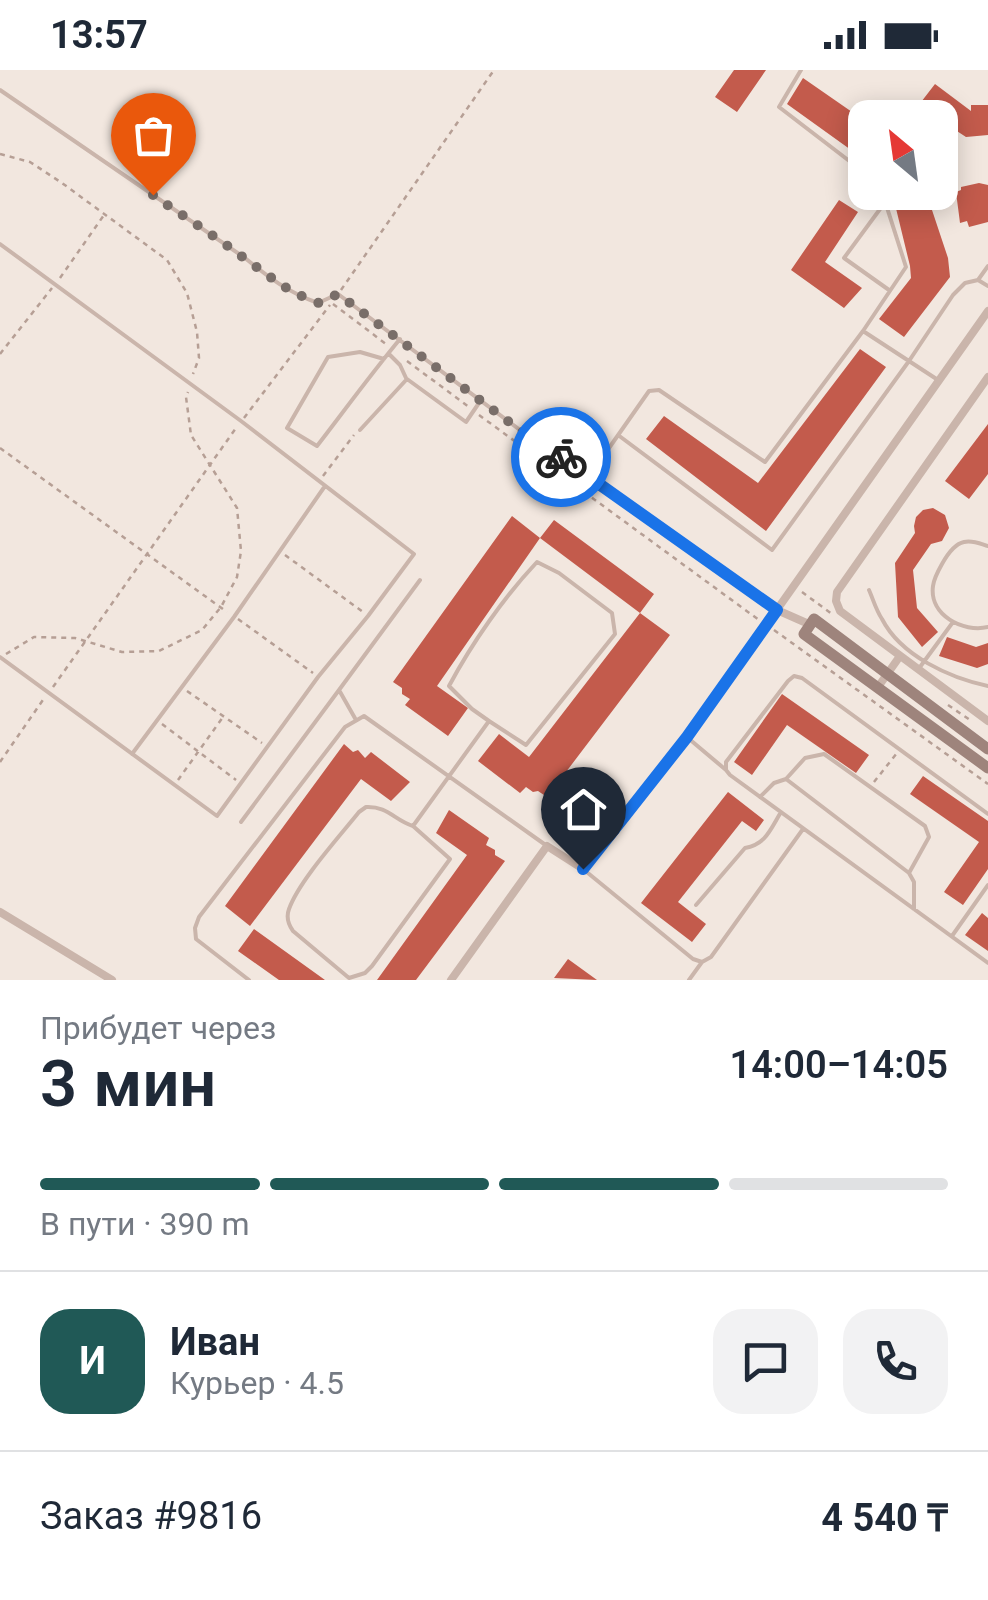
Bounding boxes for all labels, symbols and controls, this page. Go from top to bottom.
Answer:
text: 13:57 [50,13,148,57]
pin [111,93,196,196]
north arrow [848,100,958,210]
map controls [848,100,958,210]
icon: bag [126,108,181,163]
courier [511,407,611,507]
icon: bike [534,430,589,485]
pin [541,767,626,870]
icon: home [556,782,611,837]
text: Прибудет через [40,1009,276,1047]
text: 14:00–14:05 [729,1043,948,1087]
text: 3 мин [40,1046,216,1122]
text: В пути · 390 m [40,1205,250,1243]
button: chat [713,1309,818,1414]
button: phone [843,1309,948,1414]
text: Иван [170,1320,260,1364]
text: И [79,1339,106,1383]
text: Курьер · 4.5 [170,1364,344,1402]
text: Заказ #9816 [40,1494,262,1538]
text: 4 540 ₸ [821,1496,948,1540]

